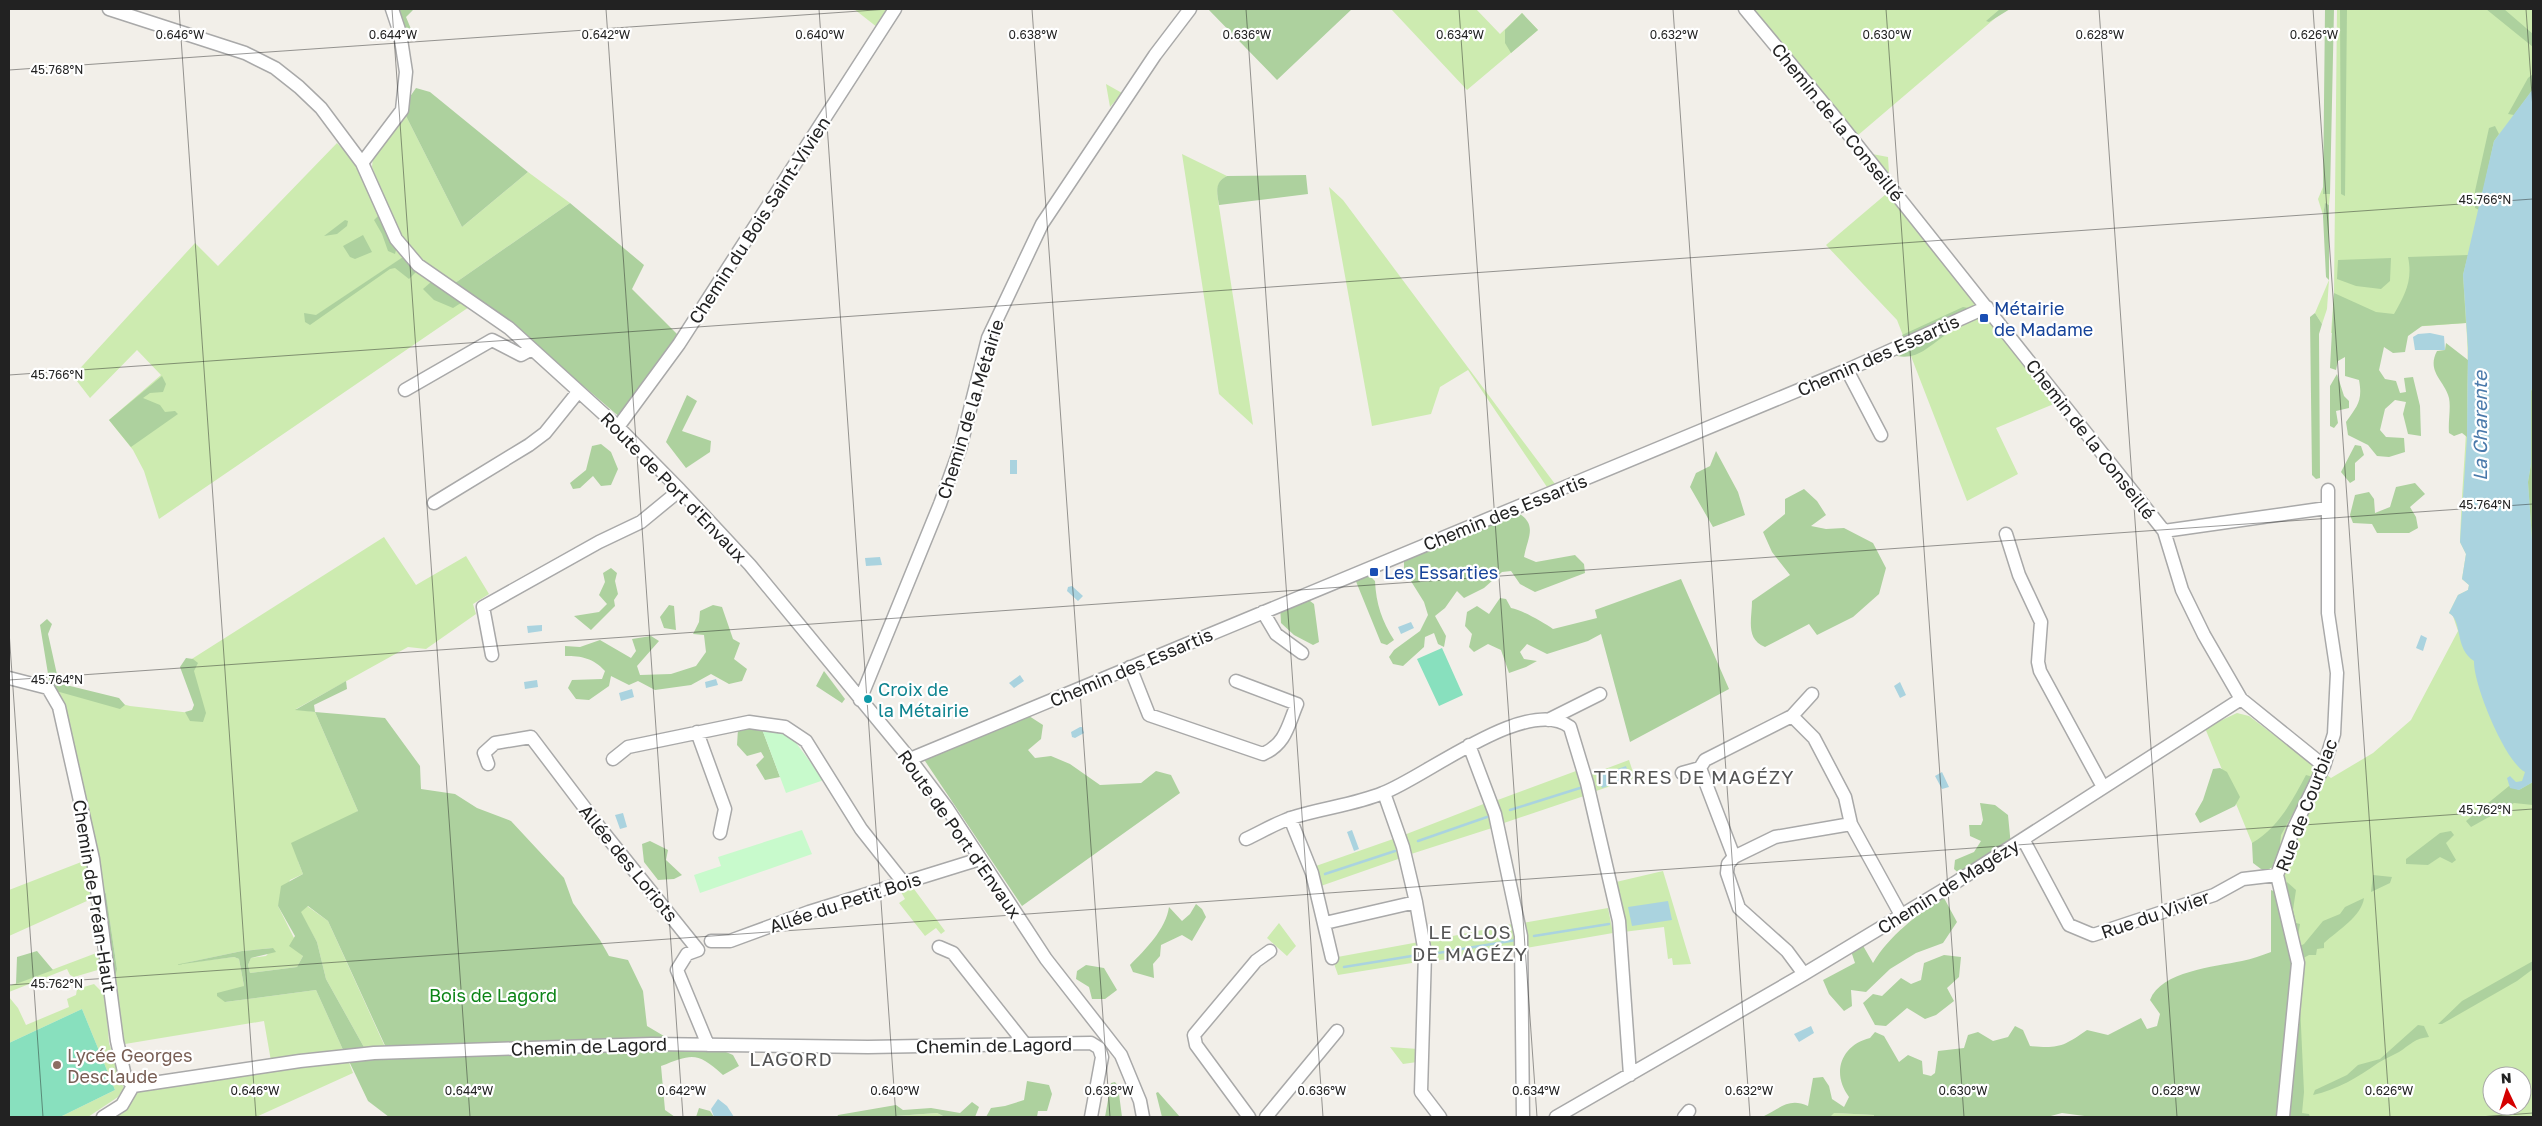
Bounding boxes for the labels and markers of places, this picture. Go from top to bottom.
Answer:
place label: Métairie de Madame [1994,297,2093,340]
marker: Métairie de Madame [1978,312,1990,324]
place label: Les Essarties [1384,561,1498,583]
marker: Les Essarties [1368,566,1380,578]
place label: Croix de la Métairie [878,678,969,721]
marker: Croix de la Métairie [862,693,874,705]
place label: Lycée Georges Desclaude [67,1044,193,1087]
marker: Lycée Georges Desclaude [51,1059,63,1071]

